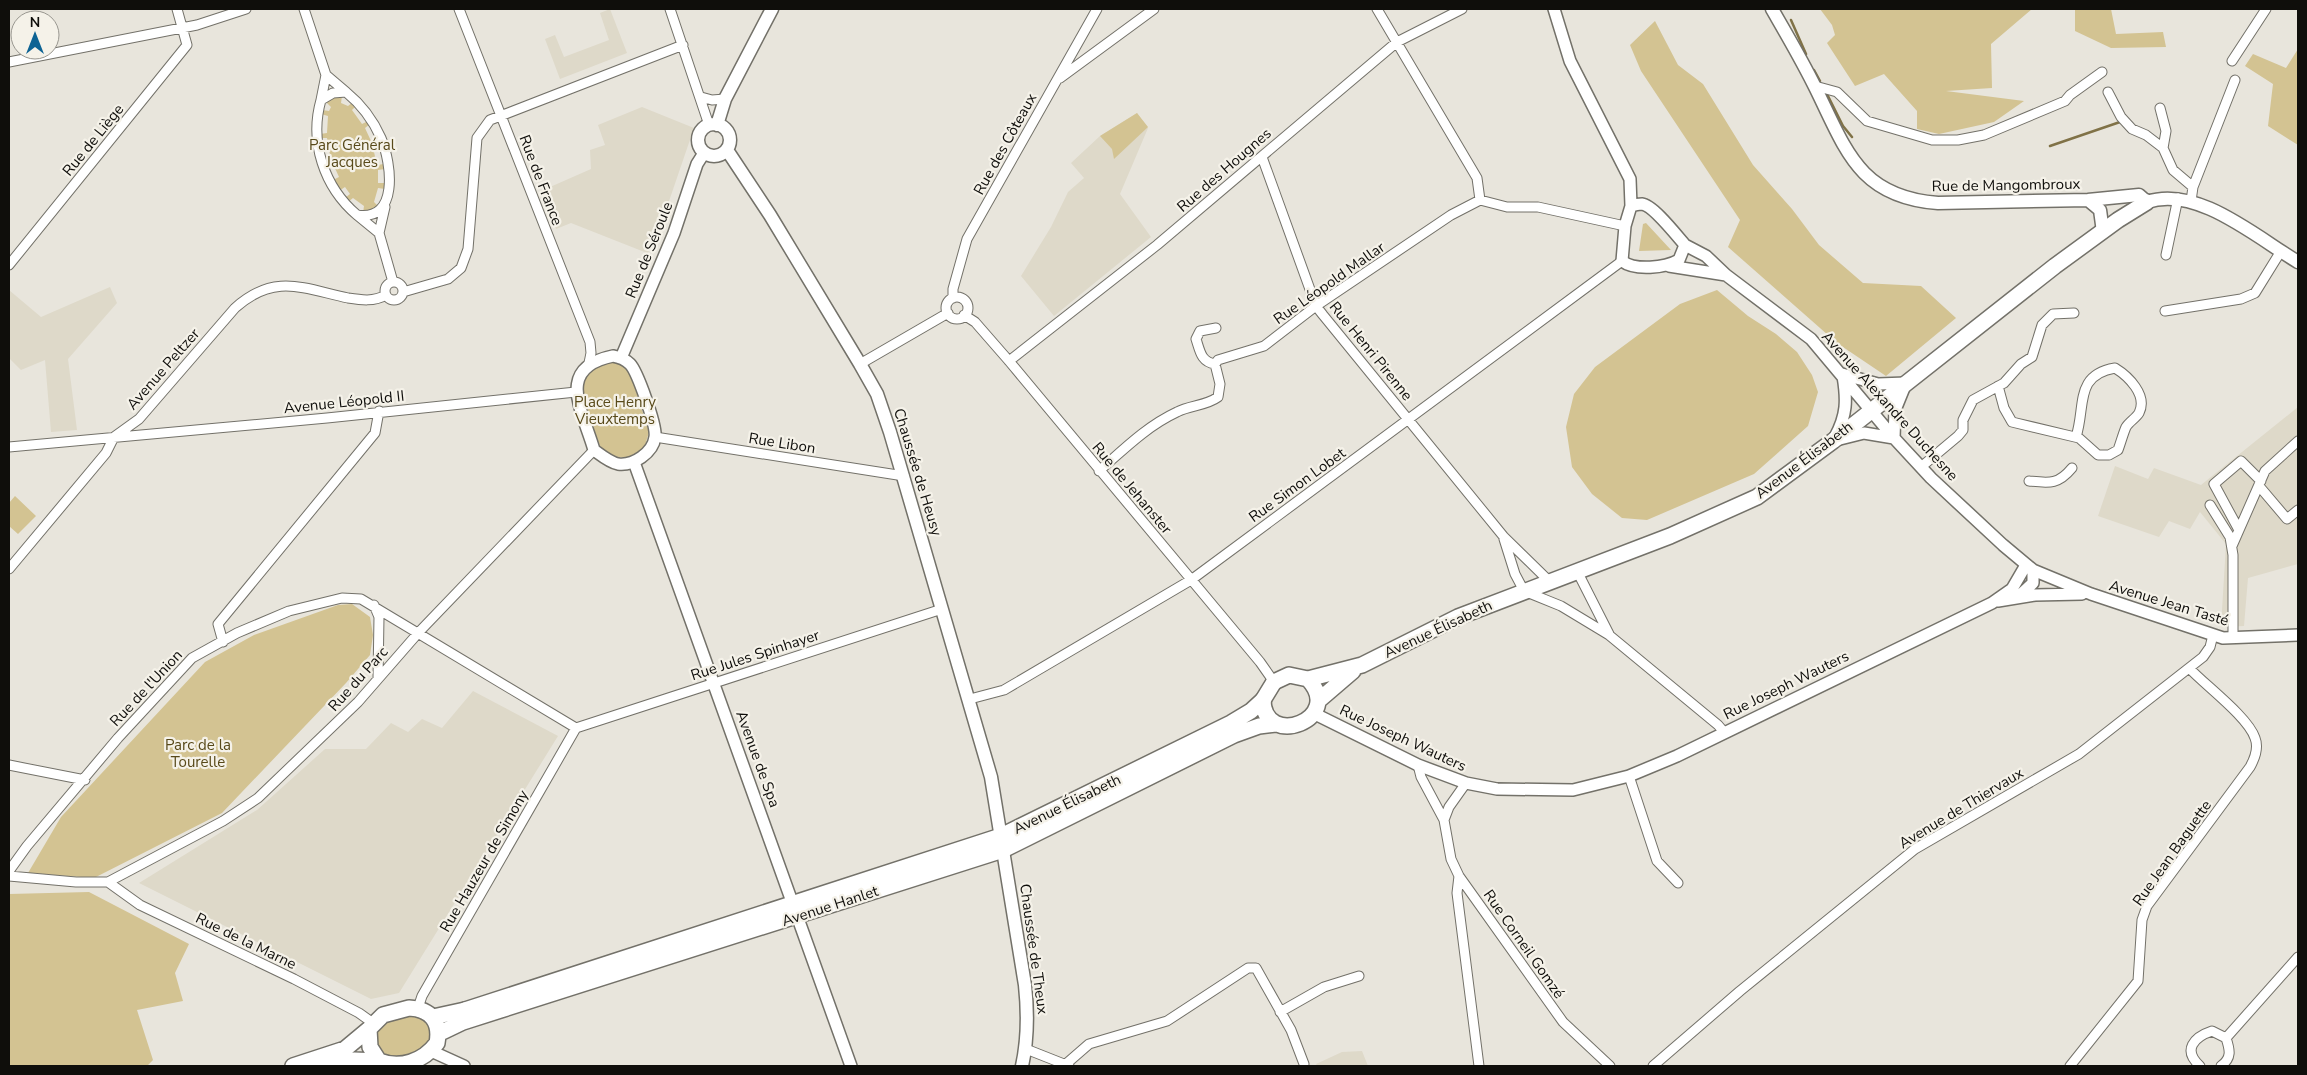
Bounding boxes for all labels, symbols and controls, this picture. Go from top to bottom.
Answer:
north arrow [10,10,60,60]
text: N [30,13,40,32]
street label: Rue des Côteaux [969,89,1041,198]
street label: Rue de Liège [58,100,128,180]
street label: Rue des Hougnes [1173,123,1275,217]
street label: Rue de France [515,132,567,228]
park label: Parc Général Jacques [309,135,396,172]
street label: Rue de Mangombroux [1931,174,2081,196]
street label: Rue de Séroule [621,199,677,301]
street label: Rue Léopold Mallar [1269,237,1389,329]
street label: Rue Henri Pirenne [1325,297,1417,405]
street label: Avenue Peltzer [122,324,204,414]
street label: Avenue Alexandre Duchesne [1817,327,1963,485]
street label: Avenue Léopold II [283,386,405,418]
park label: Place Henry Vieuxtemps [574,392,656,429]
street label: Chaussée de Heusy [889,406,947,538]
street label: Avenue Élisabeth [1751,417,1857,503]
street label: Rue Libon [747,428,817,458]
street label: Rue de Jehanster [1088,438,1177,539]
street label: Rue Simon Lobet [1245,443,1350,527]
street label: Avenue Jean Tasté [2107,575,2231,631]
street label: Avenue Élisabeth [1381,595,1495,663]
street label: Rue Jules Spinhayer [688,625,823,685]
street label: Rue du Parc [324,642,392,716]
street label: Rue de l'Union [105,645,187,731]
street label: Rue Joseph Wauters [1720,646,1852,724]
street label: Rue Joseph Wauters [1336,700,1470,776]
street label: Avenue de Spa [731,708,785,810]
park label: Parc de la Tourelle [165,735,231,772]
street label: Avenue de Thiervaux [1895,763,2027,853]
street label: Avenue Élisabeth [1010,769,1124,839]
street label: Rue Hauzeur de Simony [435,786,533,936]
street label: Rue Jean Baguette [2128,796,2216,910]
street label: Avenue Hanlet [779,881,882,931]
street label: Chaussée de Theux [1015,882,1053,1016]
street label: Rue Corneil Gomzé [1479,886,1569,1002]
street label: Rue de la Marne [192,908,300,974]

